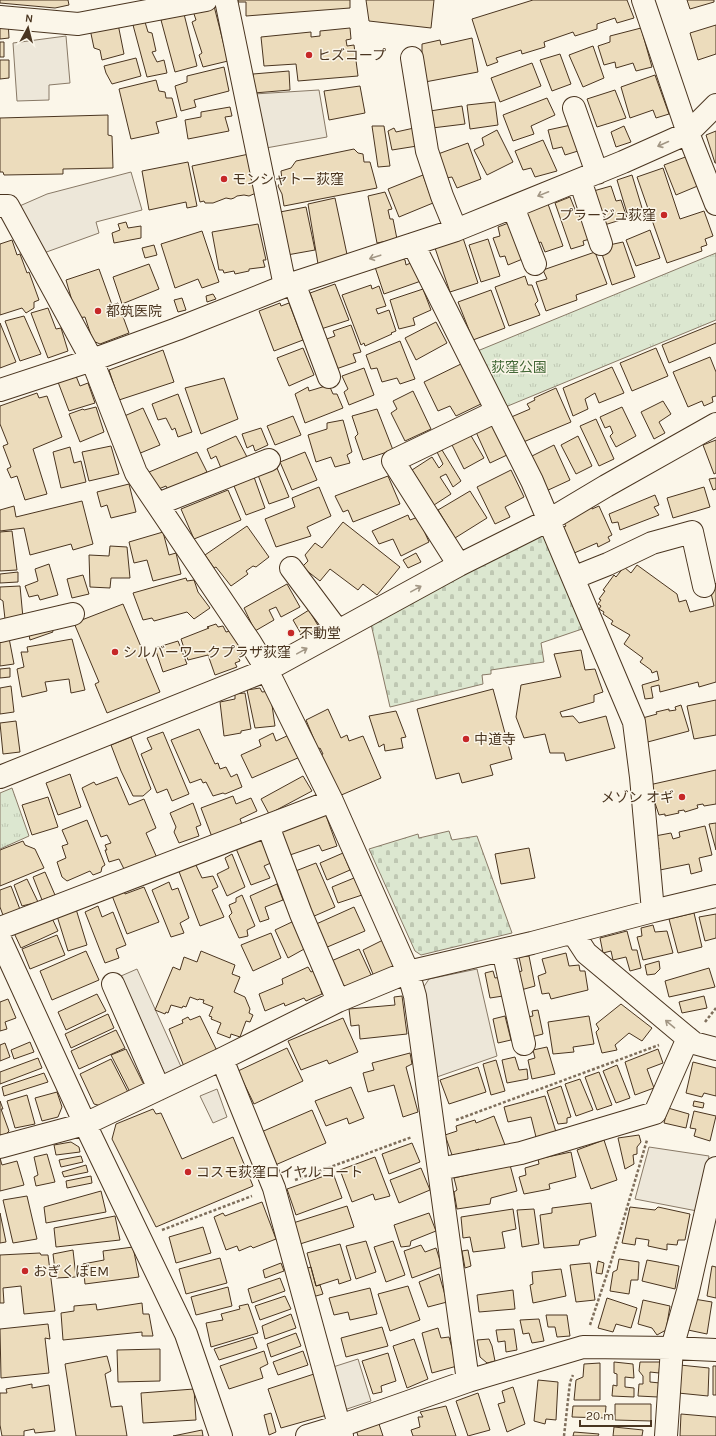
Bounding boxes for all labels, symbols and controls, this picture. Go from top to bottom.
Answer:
north arrow [8,8,48,48]
text: N [24,12,34,26]
place label: ヒズコープ [317,47,386,64]
marker: ヒズコープ [304,50,314,60]
one-way arrow [658,141,670,148]
place label: モンシャトー荻窪 [232,171,344,188]
marker: モンシャトー荻窪 [219,174,229,184]
one-way arrow [538,191,550,199]
place label: プラージュ荻窪 [559,207,656,224]
marker: プラージュ荻窪 [659,210,669,220]
one-way arrow [370,253,382,261]
place label: 都筑医院 [106,303,162,320]
marker: 都筑医院 [93,306,103,316]
park label: 荻窪公園 [491,359,547,376]
one-way arrow [410,584,422,592]
place label: 不動堂 [299,625,341,642]
marker: 不動堂 [286,628,296,638]
place label: シルバーワークプラザ荻窪 [123,644,291,661]
marker: シルバーワークプラザ荻窪 [110,647,120,657]
one-way arrow [296,647,308,654]
place label: 中道寺 [474,731,516,748]
marker: 中道寺 [461,734,471,744]
place label: メゾン オギ [601,789,674,806]
marker: メゾン オギ [677,792,687,802]
one-way arrow [665,1020,676,1029]
place label: コスモ荻窪ロイヤルコート [196,1164,363,1181]
marker: コスモ荻窪ロイヤルコート [183,1167,193,1177]
place label: おぎくぼEM [33,1263,109,1280]
marker: おぎくぼEM [20,1266,30,1276]
scale bar [580,1402,651,1428]
text: 20 m [586,1409,614,1423]

